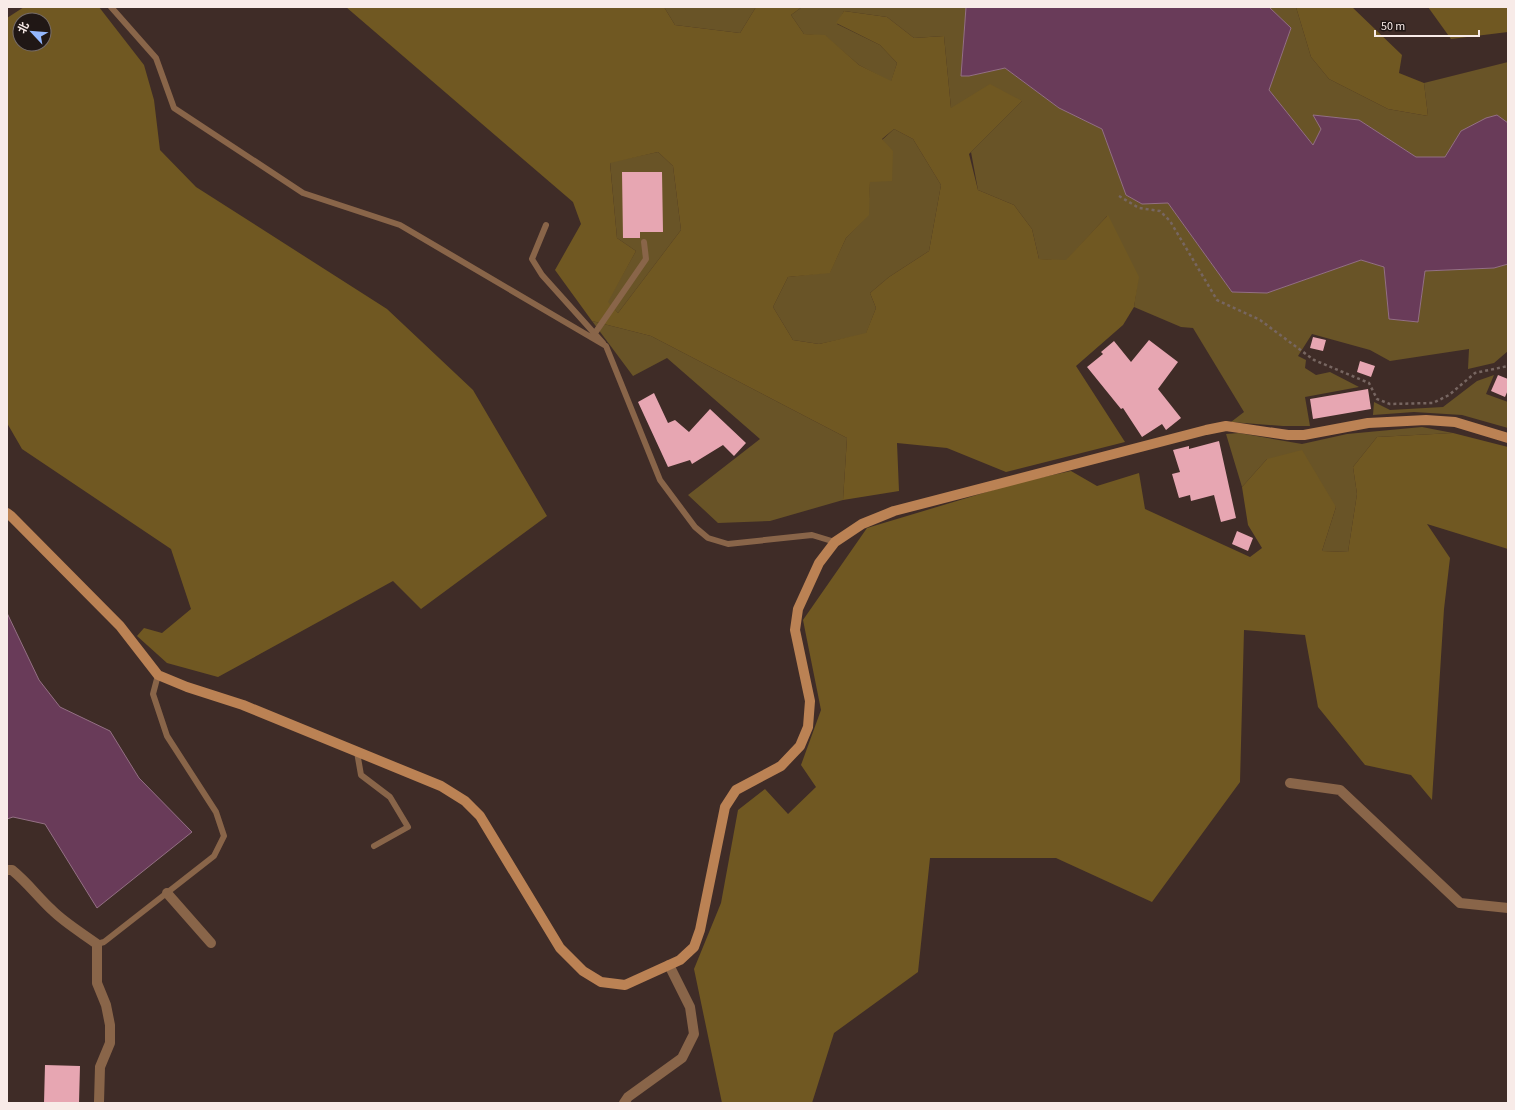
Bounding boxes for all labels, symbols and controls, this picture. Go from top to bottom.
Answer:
north arrow [12,12,52,52]
scale bar [1375,12,1479,38]
text: 50 m [1381,18,1405,35]
text: 北 [14,20,33,36]

